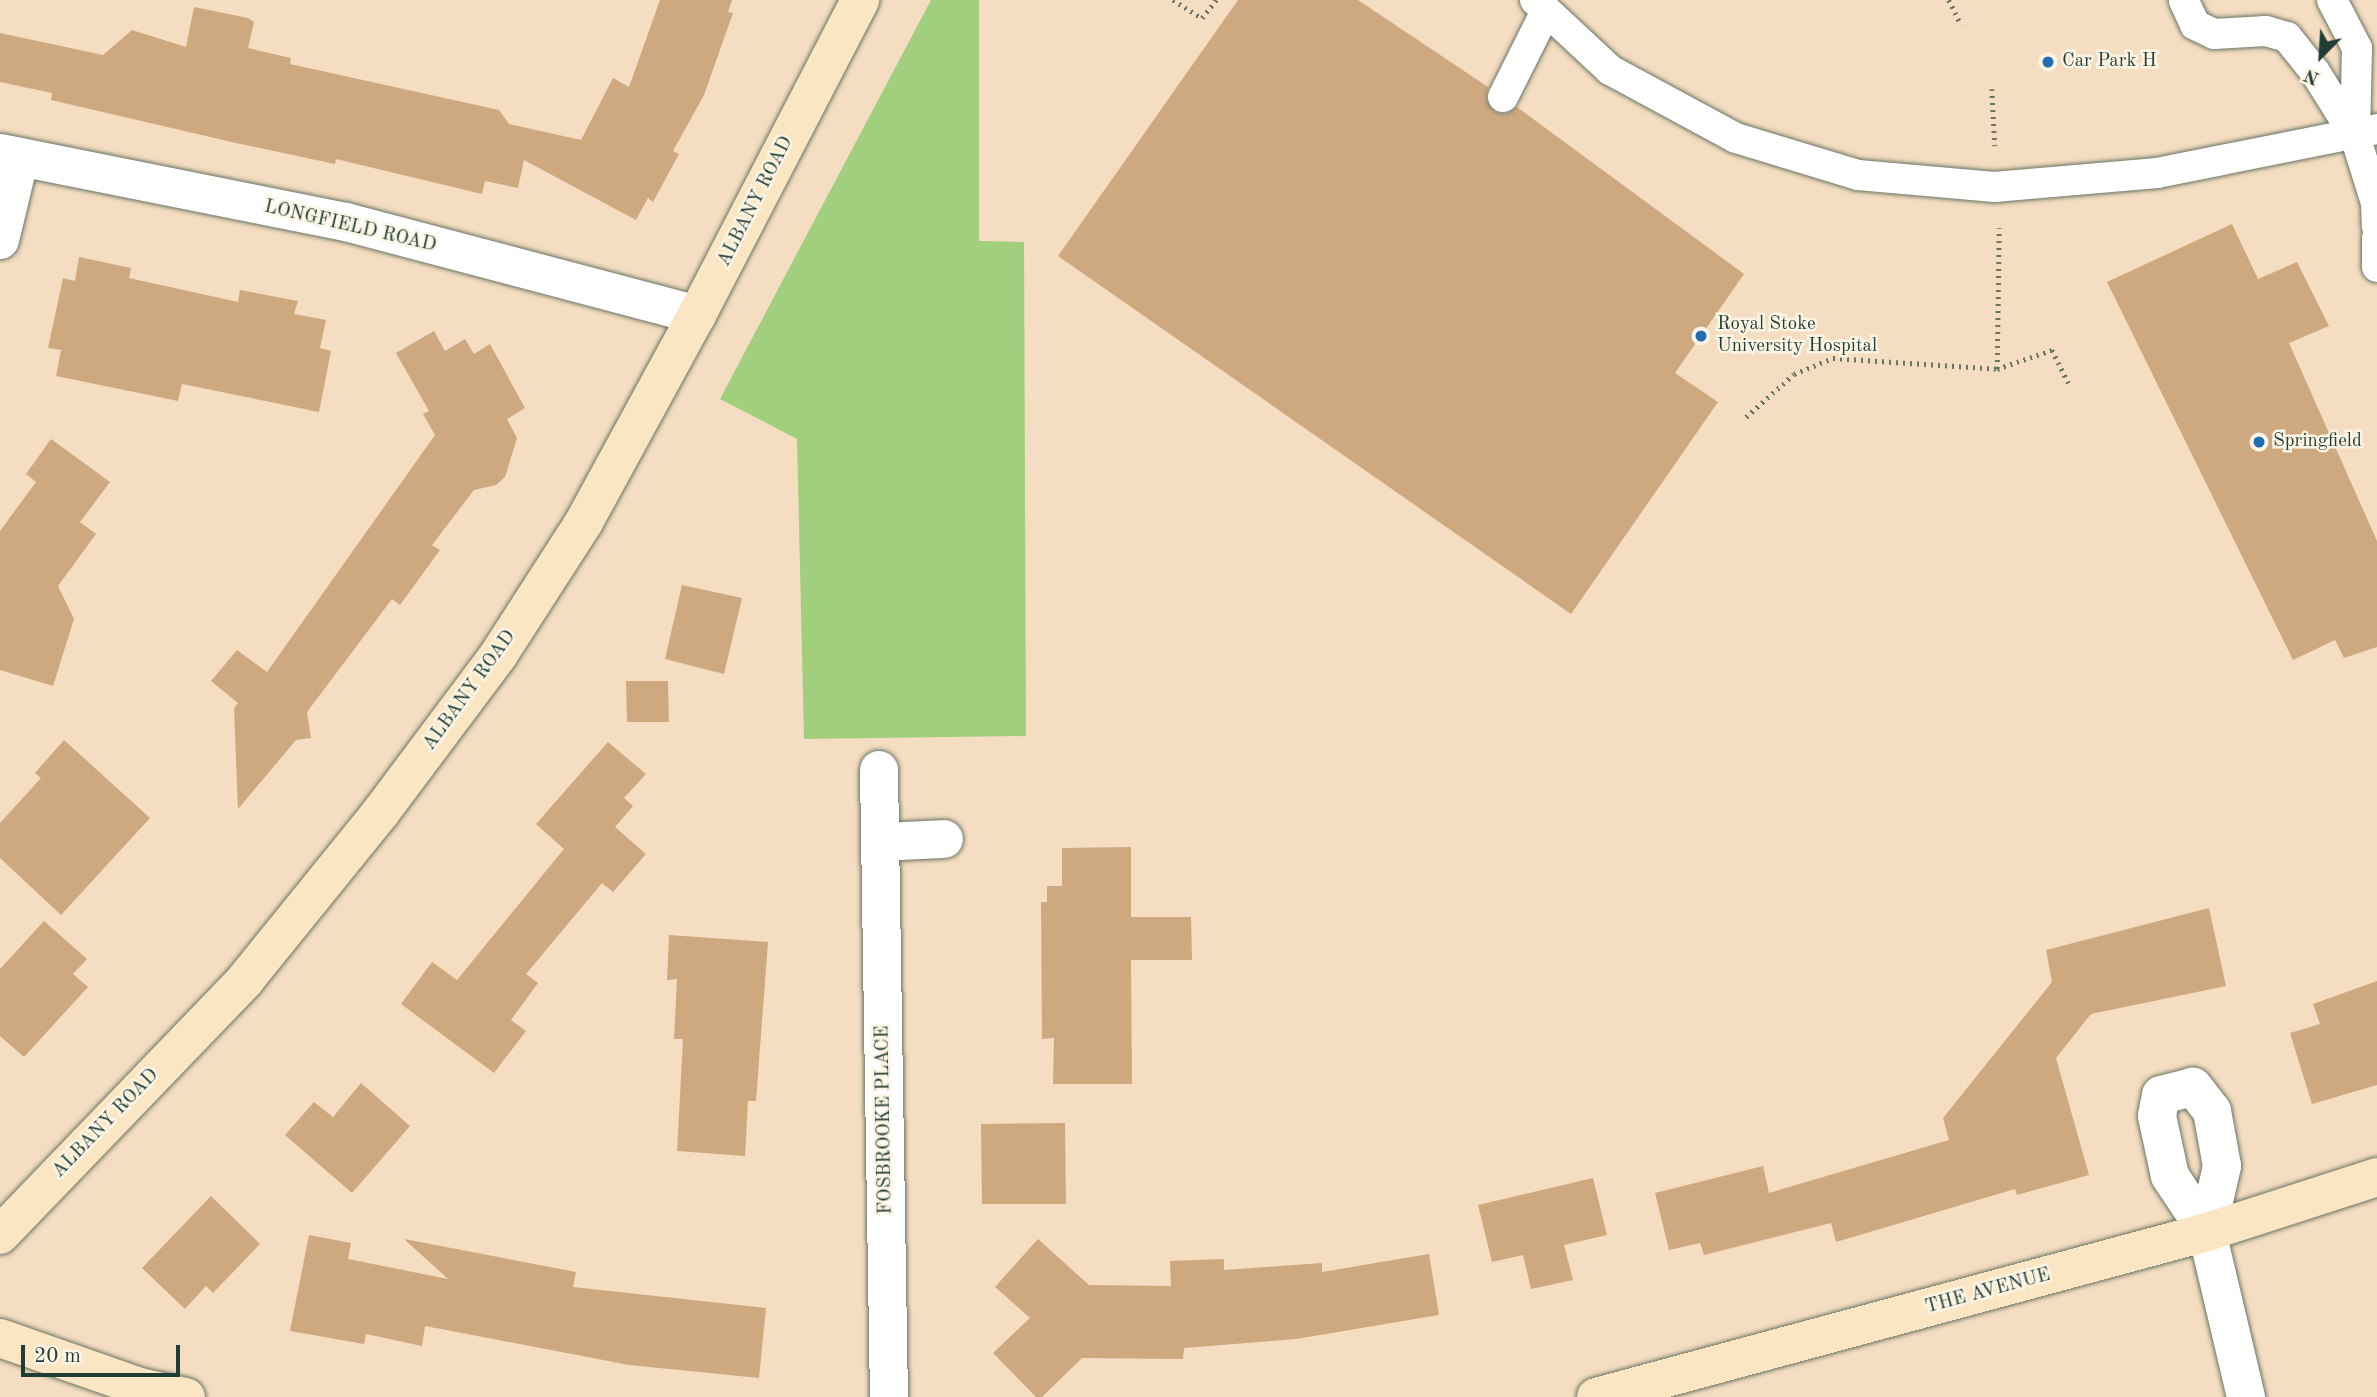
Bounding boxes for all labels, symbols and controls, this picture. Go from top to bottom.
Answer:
north arrow [2286,21,2356,91]
place label: Car Park H [2062,51,2157,73]
marker: Car Park H [2040,54,2056,70]
text: N [2302,64,2323,87]
street label: ALBANY ROAD [713,133,799,271]
street label: LONGFIELD ROAD [262,196,438,258]
place label: Royal Stoke University Hospital [1717,314,1877,358]
marker: Royal Stoke University Hospital [1691,326,1711,346]
place label: Springfield [2273,431,2362,453]
marker: Springfield [2251,434,2267,450]
street label: ALBANY ROAD [419,626,521,756]
street label: FOSBROOKE PLACE [872,1025,898,1215]
street label: ALBANY ROAD [48,1065,164,1183]
street label: THE AVENUE [1923,1264,2053,1320]
scale bar [24,1330,184,1374]
text: 20 m [34,1346,81,1367]

